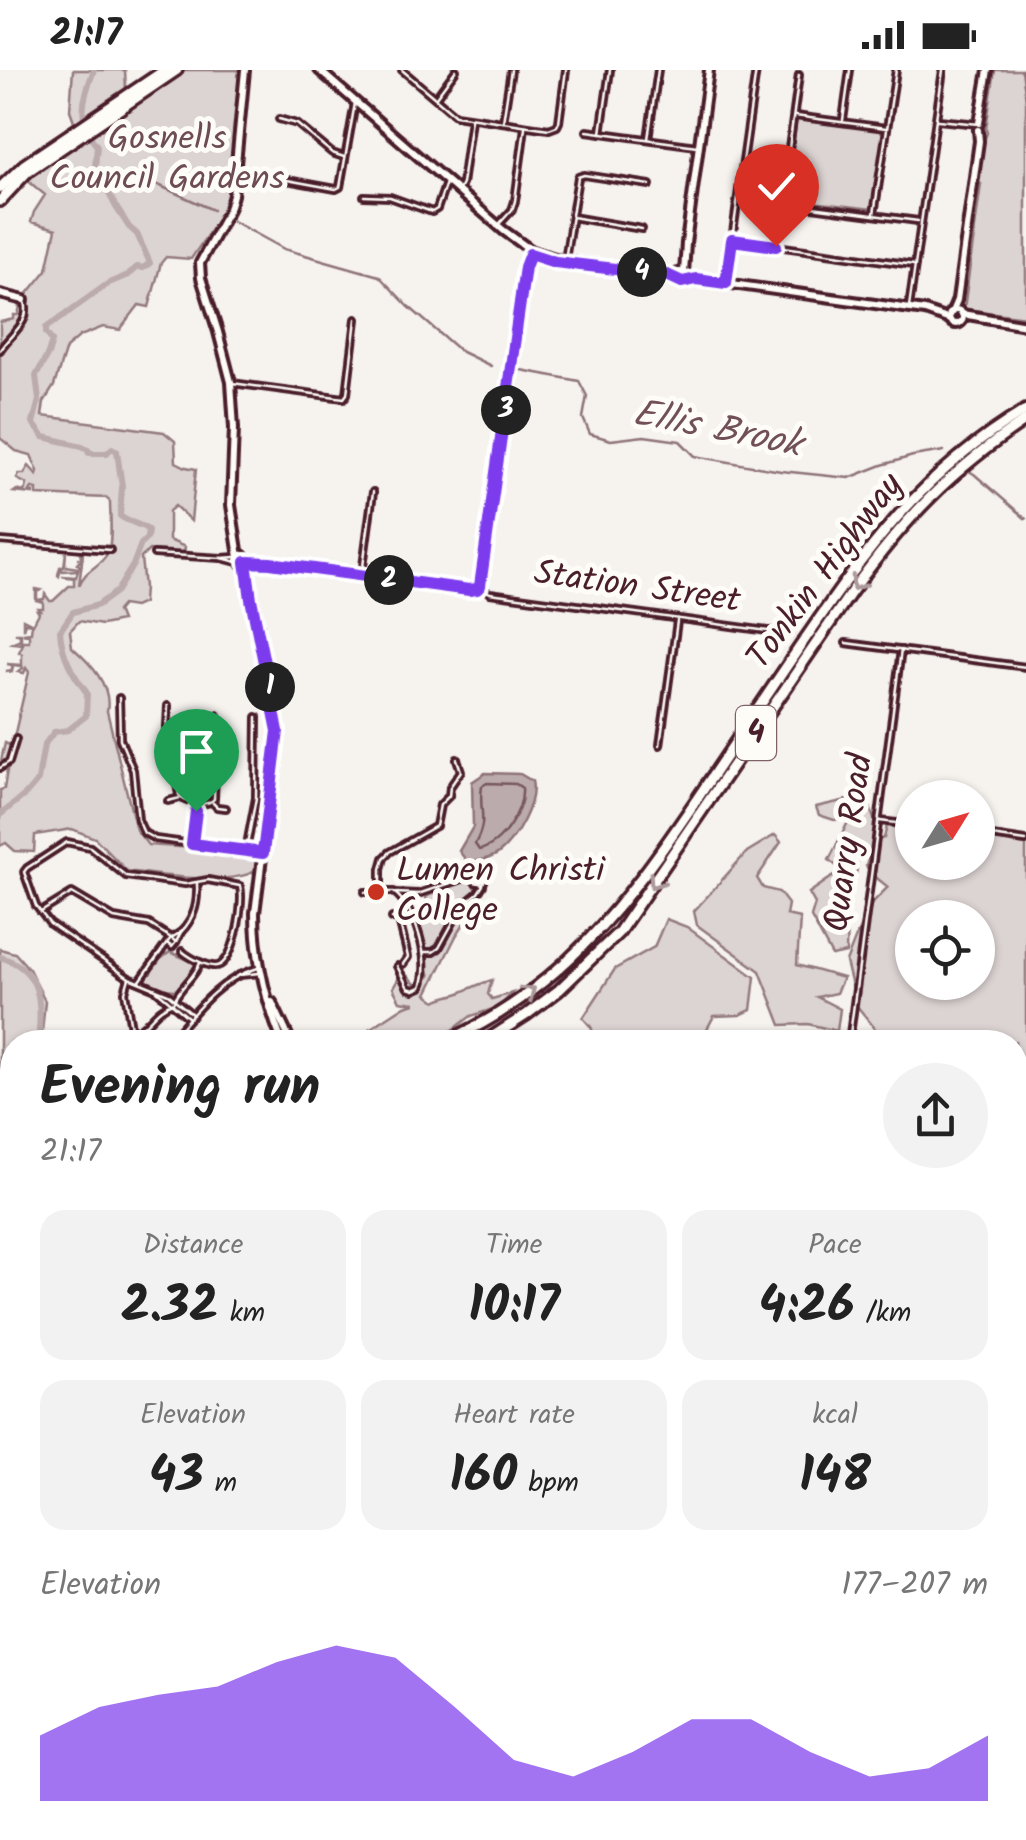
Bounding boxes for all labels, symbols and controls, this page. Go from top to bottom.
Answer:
text: 21:17 [50,5,122,65]
park label: Gosnells Council Gardens [50,112,285,208]
pin [734,144,819,247]
icon: check [749,159,804,214]
pin: 4 [617,247,667,297]
text: 4 [634,249,650,294]
water label: Ellis Brook [628,384,811,477]
pin: 3 [481,385,531,435]
text: 3 [498,387,514,432]
street label: Tonkin Highway [733,461,919,682]
street label: Station Street [530,546,744,630]
pin: 2 [364,555,414,605]
text: 2 [381,557,397,602]
one-way arrow [851,573,869,591]
pin: 1 [245,662,295,712]
text: 1 [266,664,274,709]
road number: 4 [736,706,776,760]
pin [154,709,239,812]
icon: arrive [169,724,224,779]
street label: Quarry Road [810,749,890,936]
north arrow [895,780,995,880]
map controls [895,780,995,1000]
place label: Lumen Christi College [396,844,606,940]
one-way arrow [649,870,667,889]
marker: Lumen Christi College [365,881,387,903]
button: locate [895,900,995,1000]
one-way arrow [518,987,536,1004]
text: Evening run [40,1046,320,1133]
button: share [883,1063,988,1168]
text: 21:17 [40,1127,101,1178]
text: Distance [143,1223,243,1268]
text: Time [486,1223,542,1268]
text: Pace [808,1223,862,1268]
text: 2.32 [121,1268,218,1348]
text: 10:17 [468,1268,560,1348]
text: 4:26 [759,1268,855,1348]
text: km [218,1291,265,1336]
text: /km [855,1291,911,1336]
text: Elevation [140,1393,246,1438]
text: Heart rate [453,1393,575,1438]
text: kcal [812,1393,858,1438]
text: 43 [149,1438,204,1518]
text: 160 [449,1438,517,1518]
text: 148 [799,1438,871,1518]
text: m [204,1461,237,1506]
text: bpm [517,1461,579,1506]
text: Elevation [40,1560,161,1611]
text: 177–207 m [841,1560,988,1611]

